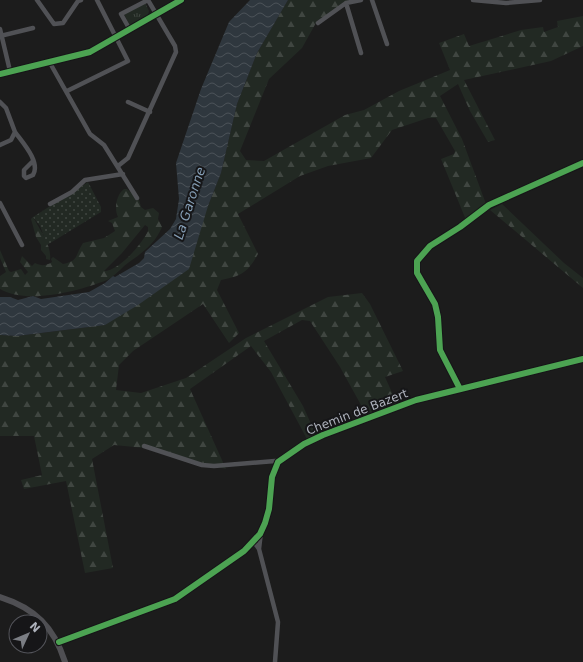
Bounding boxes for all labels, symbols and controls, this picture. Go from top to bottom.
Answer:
water label: La Garonne [171,165,208,241]
street label: Chemin de Bazert [304,386,410,438]
north arrow [8,614,48,654]
text: N [27,620,43,635]

